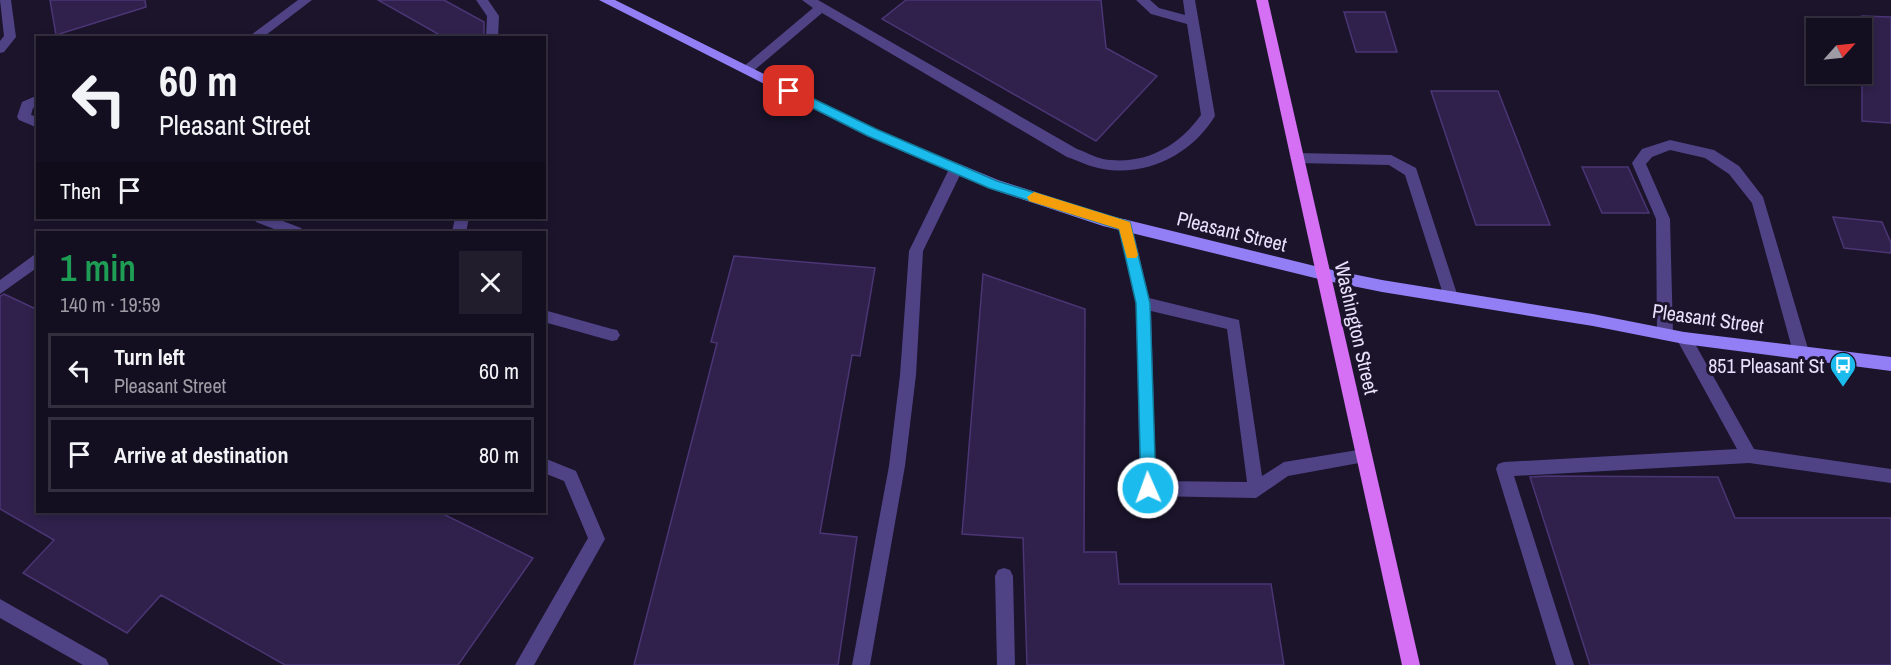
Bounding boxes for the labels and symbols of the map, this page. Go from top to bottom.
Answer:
north arrow [1806,18,1872,84]
pin [763,65,814,116]
street label: Pleasant Street [1174,204,1290,258]
street label: Washington Street [1329,259,1385,397]
street label: Pleasant Street [1651,297,1766,339]
bus stop icon: 851 Pleasant St [1828,350,1858,388]
place label: 851 Pleasant St [1708,352,1824,379]
position arrow [1116,456,1180,520]

